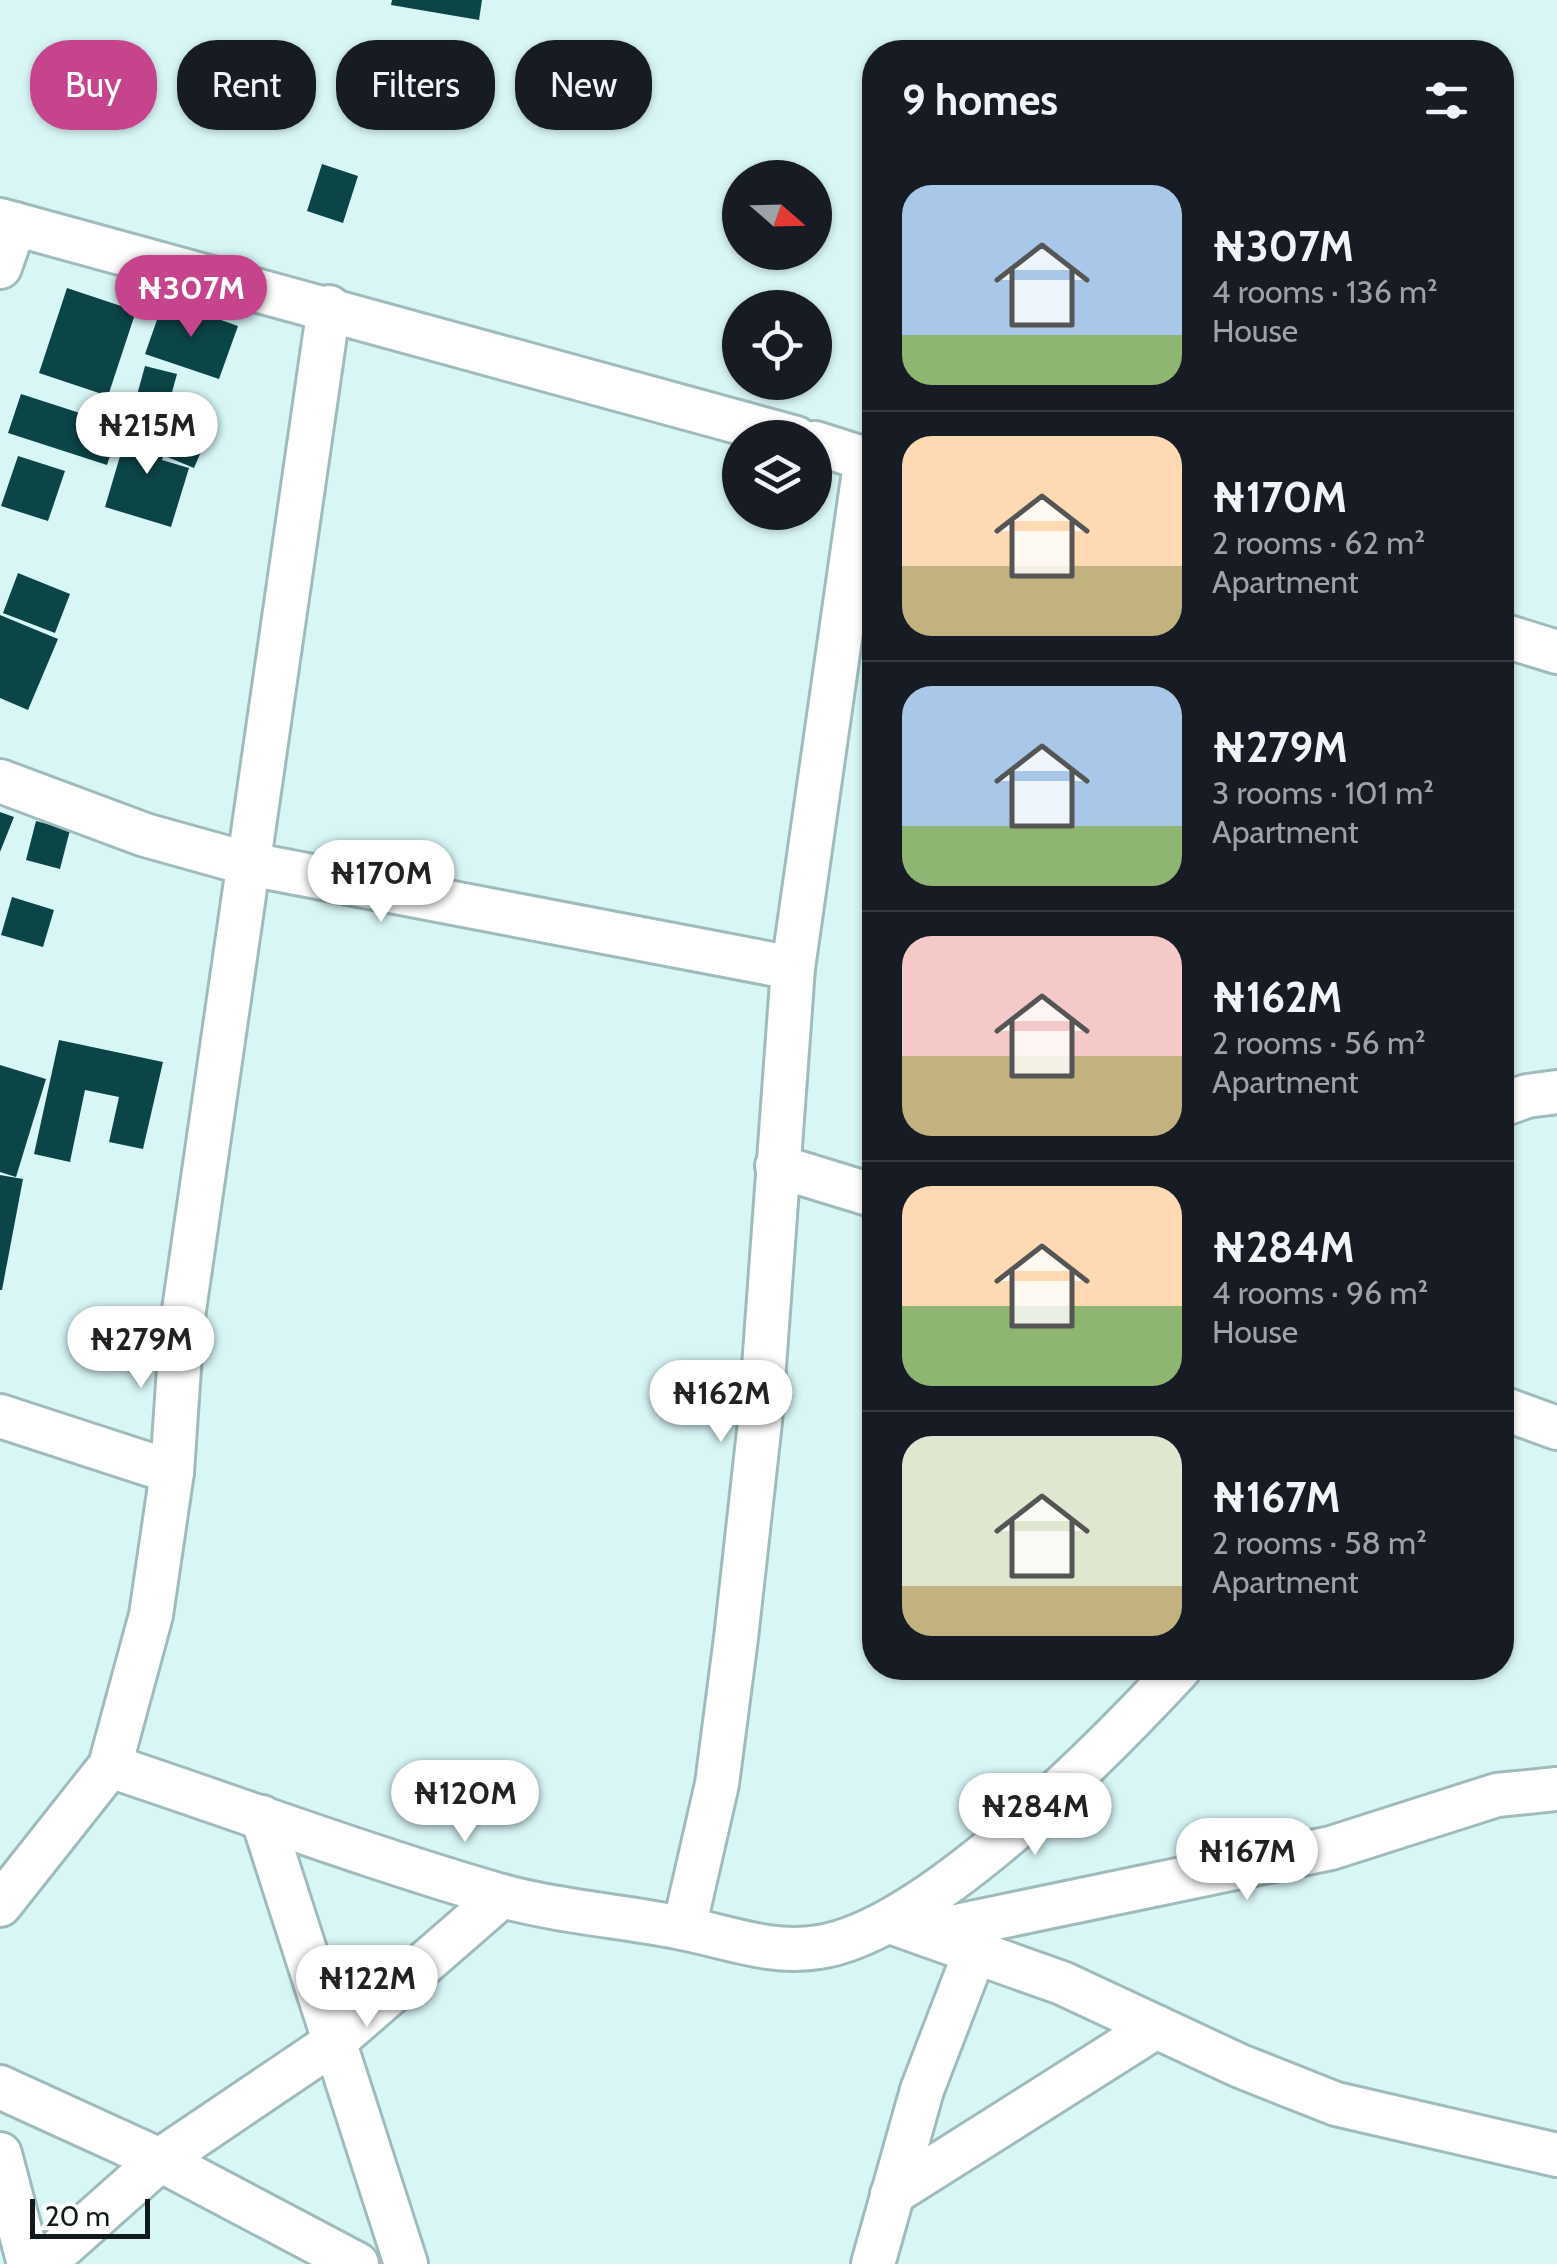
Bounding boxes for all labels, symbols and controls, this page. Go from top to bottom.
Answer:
chip: Buy [30,40,157,130]
chip: Rent [177,40,316,130]
chip: Filters [336,40,495,130]
chip: New [515,40,652,130]
icon: filters [1419,73,1474,128]
text: 9 homes [902,74,1058,126]
north arrow [722,160,832,270]
map controls [722,160,832,530]
text: ₦307M [1212,220,1354,272]
icon: home [982,225,1102,345]
pin: ₦307M [121,255,261,340]
text: ₦307M [137,268,245,307]
text: 4 rooms · 136 m² [1212,272,1438,311]
button: locate [722,290,832,400]
text: House [1212,311,1298,350]
pin: ₦215M [77,392,217,477]
text: ₦215M [98,405,196,444]
button: layers [722,420,832,530]
text: ₦170M [1212,471,1347,523]
icon: home [982,476,1102,596]
text: 2 rooms · 62 m² [1212,523,1425,562]
text: Apartment [1212,562,1359,601]
text: ₦279M [1212,721,1348,773]
icon: home [982,726,1102,846]
text: 3 rooms · 101 m² [1212,773,1434,812]
text: Apartment [1212,812,1359,851]
pin: ₦170M [311,840,451,925]
text: ₦170M [330,853,432,892]
text: ₦162M [1212,971,1342,1023]
icon: home [982,976,1102,1096]
text: 2 rooms · 56 m² [1212,1023,1426,1062]
text: Apartment [1212,1062,1359,1101]
text: ₦284M [1212,1221,1355,1273]
icon: home [982,1226,1102,1346]
text: 4 rooms · 96 m² [1212,1273,1428,1312]
pin: ₦279M [71,1306,211,1391]
text: House [1212,1312,1298,1351]
text: ₦279M [89,1319,193,1358]
pin: ₦162M [651,1360,791,1445]
text: ₦162M [671,1373,771,1412]
text: ₦167M [1212,1471,1341,1523]
icon: home [982,1476,1102,1596]
text: 2 rooms · 58 m² [1212,1523,1427,1562]
text: Apartment [1212,1562,1359,1601]
pin: ₦120M [395,1760,535,1845]
text: ₦120M [413,1773,517,1812]
pin: ₦284M [965,1773,1105,1858]
text: ₦284M [981,1786,1089,1825]
pin: ₦167M [1177,1818,1317,1903]
text: ₦167M [1198,1831,1296,1870]
pin: ₦122M [297,1945,437,2030]
text: ₦122M [318,1958,416,1997]
scale bar [30,2194,150,2238]
text: 20 m [45,2199,110,2233]

